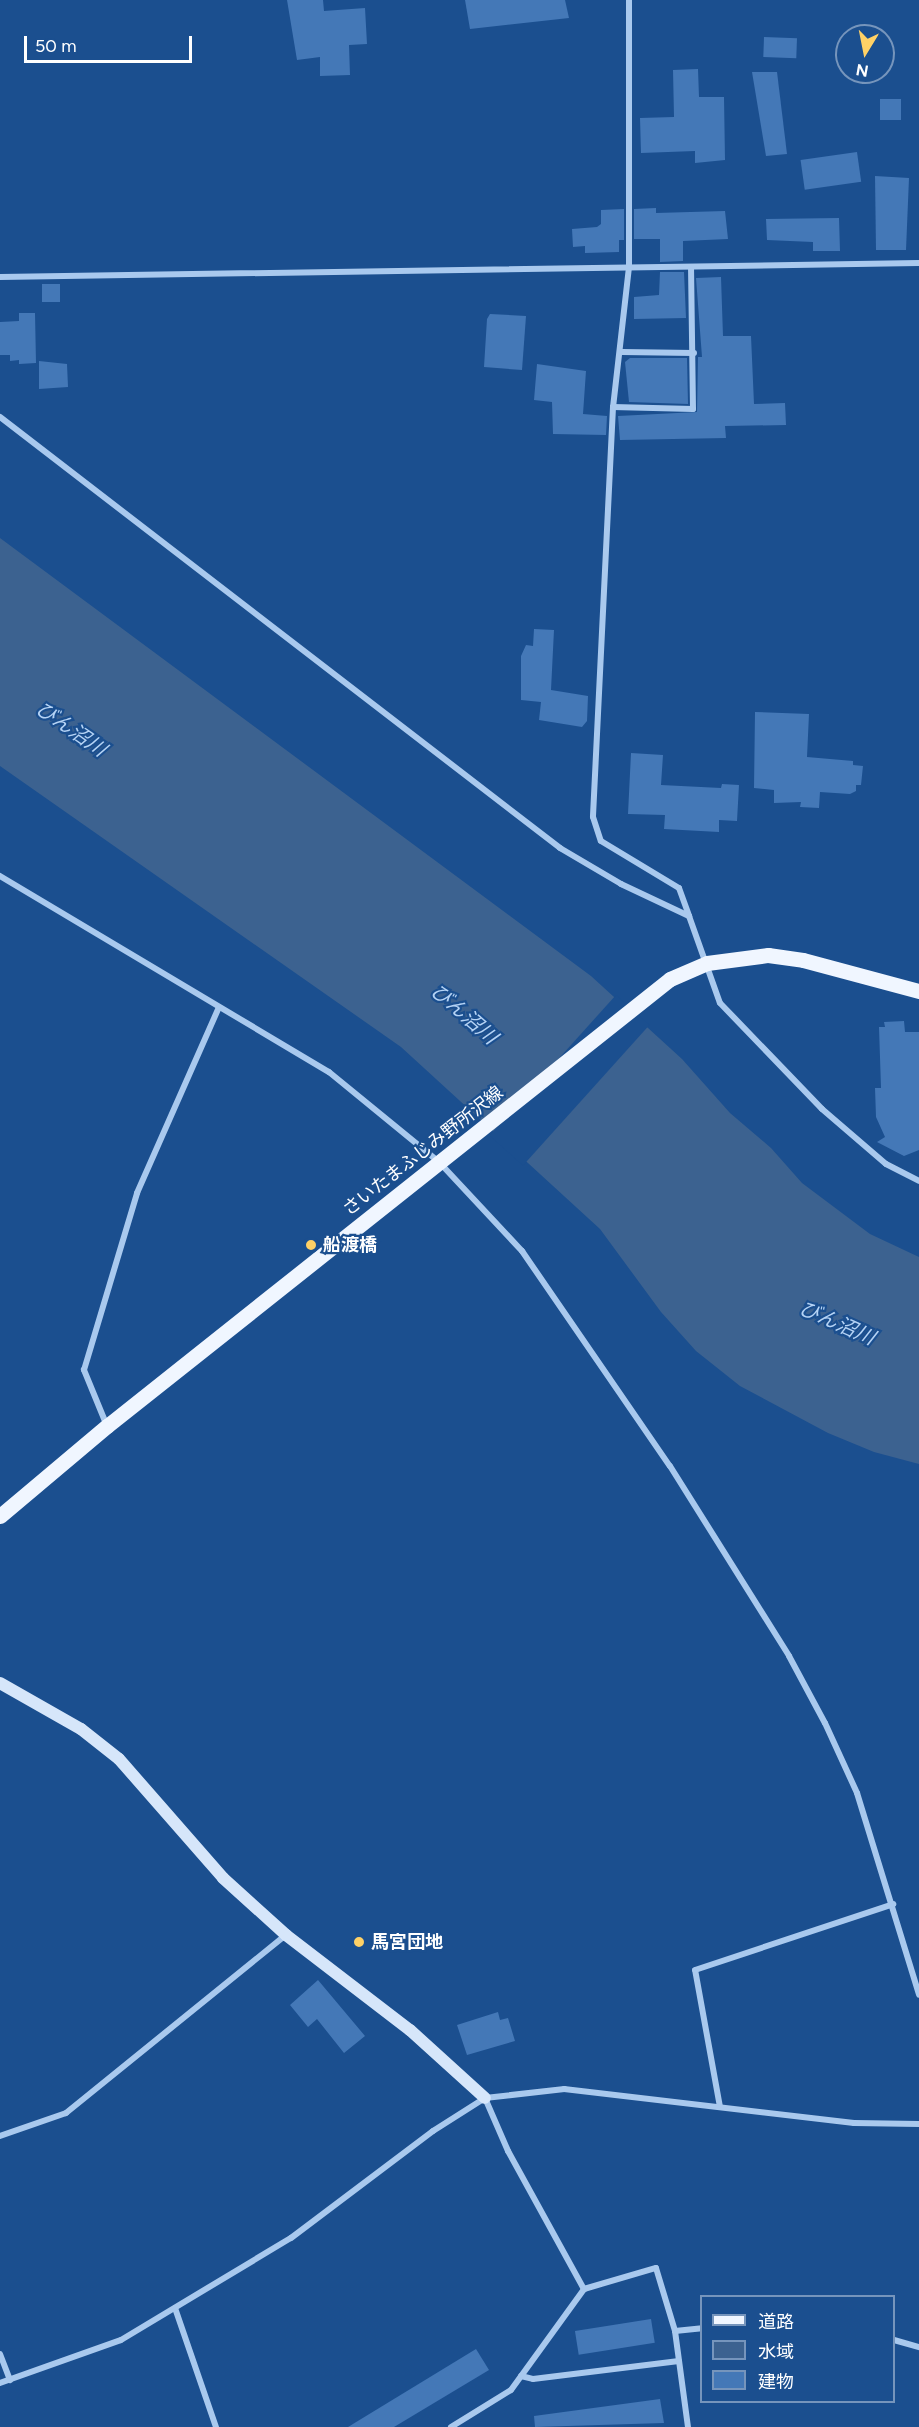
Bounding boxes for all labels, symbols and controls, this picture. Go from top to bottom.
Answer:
scale bar [27,24,195,62]
north arrow [835,24,895,84]
text: 50 m [35,35,77,57]
text: N [854,60,870,81]
water label: びん沼川 [31,696,111,762]
water label: びん沼川 [426,979,502,1049]
street label: さいたまふじみ野所沢線 [338,1082,508,1220]
place label: 船渡橋 [323,1234,377,1256]
marker: 船渡橋 [304,1238,318,1252]
water label: びん沼川 [796,1296,878,1350]
place label: 馬宮団地 [371,1931,443,1953]
marker: 馬宮団地 [352,1935,366,1949]
legend [700,2295,895,2403]
text: 道路 [758,2311,794,2333]
text: 水域 [758,2341,794,2363]
text: 建物 [758,2371,794,2393]

